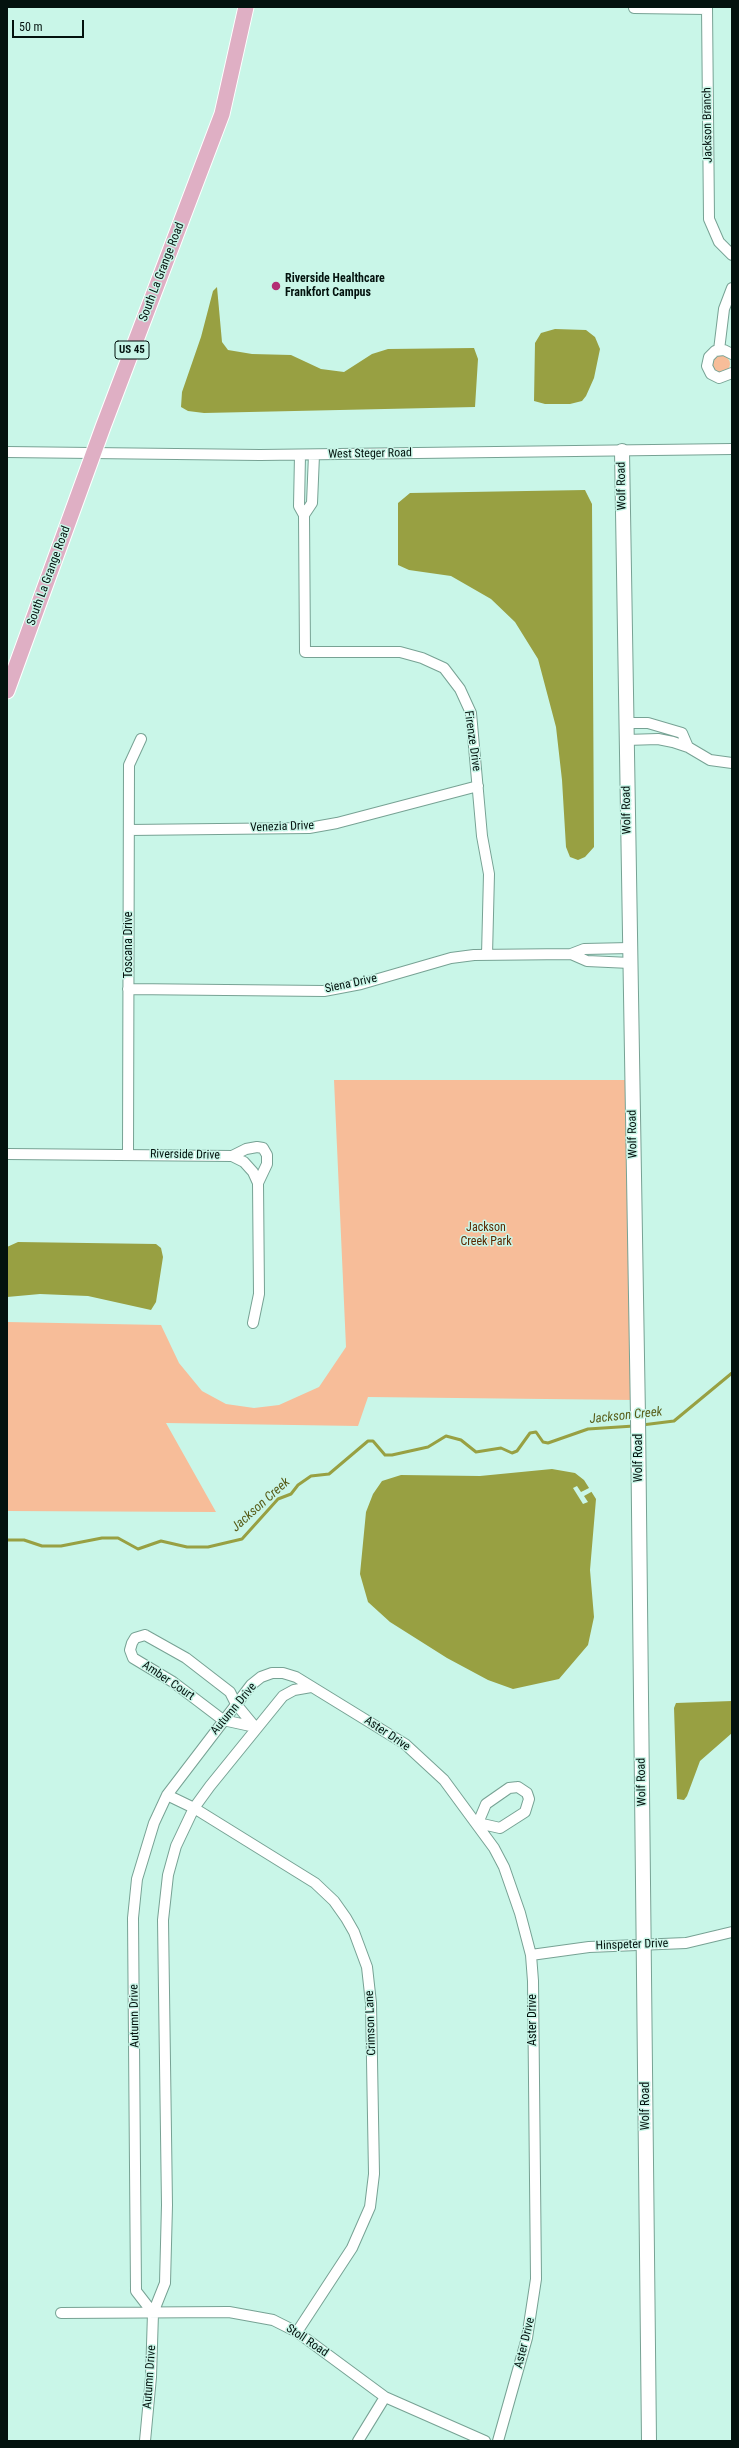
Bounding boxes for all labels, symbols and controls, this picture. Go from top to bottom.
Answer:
scale bar [14,12,86,38]
text: 50 m [19,20,43,34]
street label: Jackson Branch [700,87,716,163]
street label: South La Grange Road [136,220,188,324]
place label: Riverside Healthcare Frankfort Campus [285,272,385,300]
marker: Riverside Healthcare Frankfort Campus [270,280,282,292]
road number: US 45 [115,341,149,359]
street label: West Steger Road [328,446,412,462]
street label: Wolf Road [614,462,630,510]
street label: South La Grange Road [24,524,74,628]
street label: Firenze Drive [461,710,483,772]
street label: Wolf Road [619,786,635,834]
street label: Venezia Drive [250,819,314,835]
street label: Toscana Drive [122,912,136,978]
street label: Siena Drive [324,971,378,997]
street label: Wolf Road [625,1110,641,1158]
street label: Riverside Drive [150,1147,220,1163]
park label: Jackson Creek Park [460,1221,512,1249]
water label: Jackson Creek [589,1404,663,1428]
street label: Wolf Road [632,1434,646,1482]
water label: Jackson Creek [229,1475,293,1535]
street label: Amber Court [139,1658,197,1704]
street label: Autumn Drive [208,1680,260,1738]
street label: Aster Drive [361,1714,413,1754]
street label: Wolf Road [634,1758,650,1806]
street label: Hinspeter Drive [595,1937,669,1953]
street label: Autumn Drive [127,1984,143,2048]
street label: Crimson Lane [363,1990,379,2056]
street label: Aster Drive [526,1994,540,2046]
street label: Wolf Road [639,2082,653,2130]
street label: Aster Drive [512,2316,538,2370]
street label: Stoll Road [283,2322,331,2360]
street label: Autumn Drive [141,2345,159,2409]

